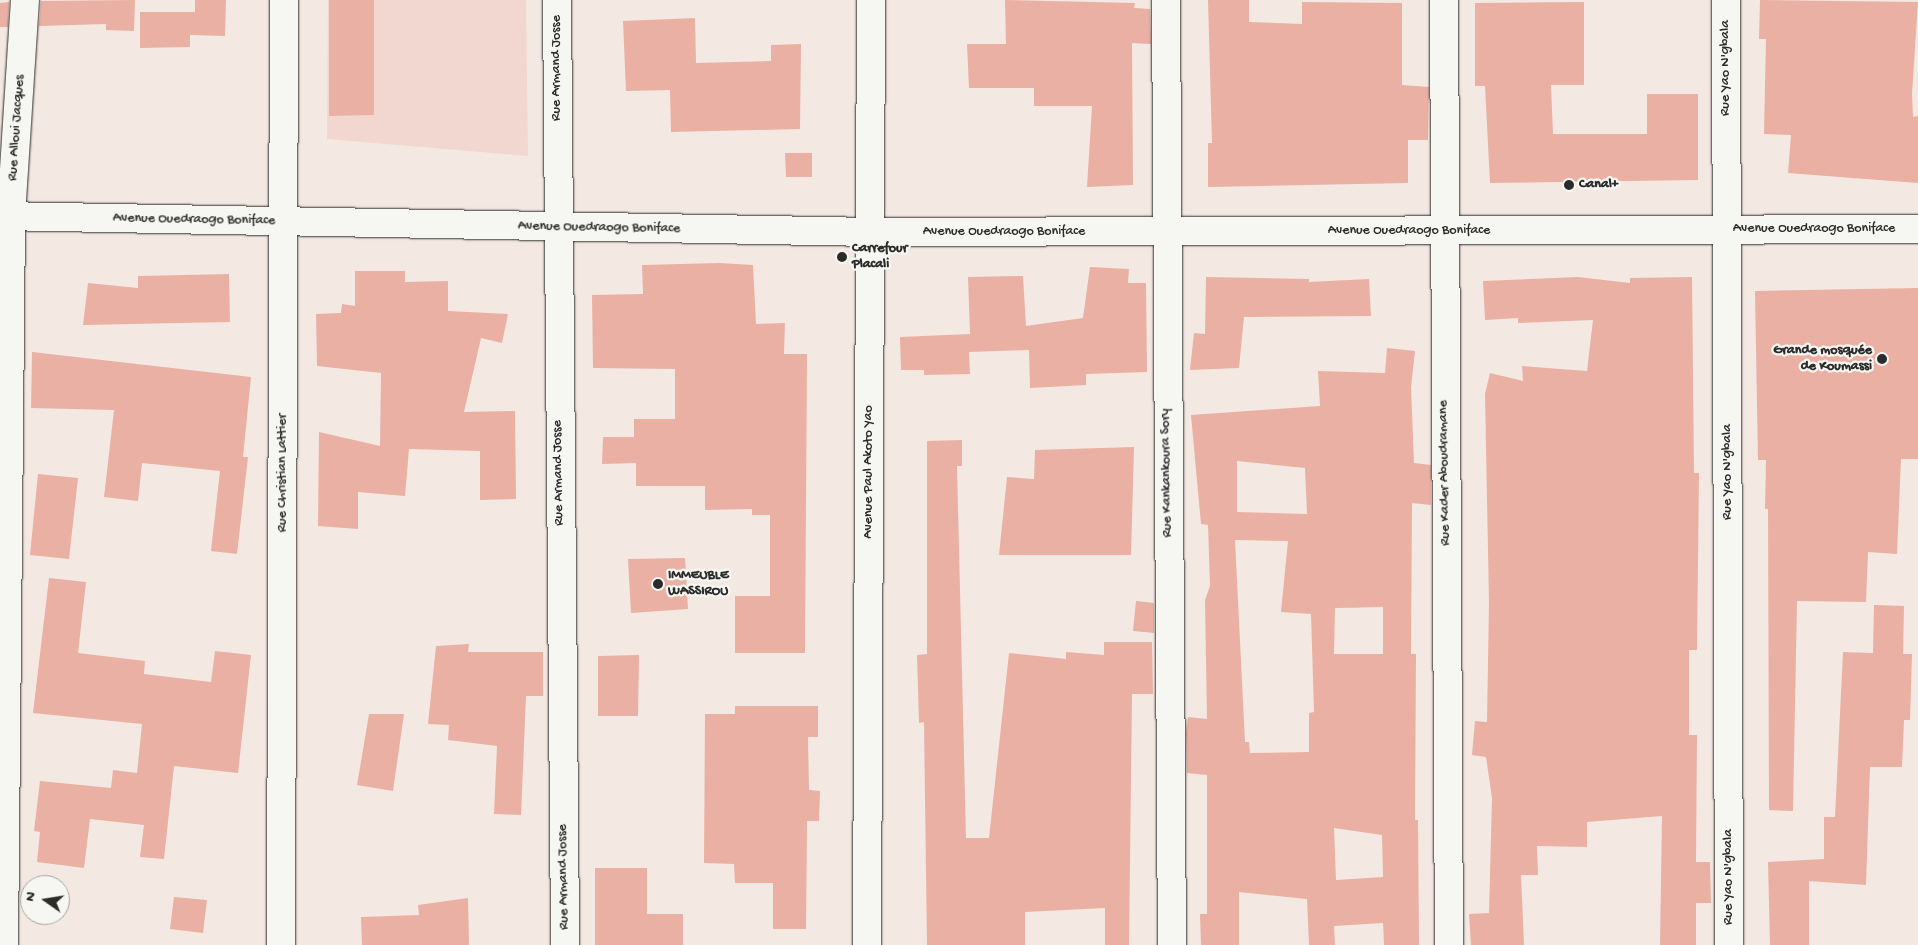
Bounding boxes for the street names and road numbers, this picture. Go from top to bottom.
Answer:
street label: Rue Armand Josse [549,15,565,121]
street label: Rue Yao N'gbala [1718,20,1734,116]
street label: Rue Alloui Jacques [5,74,29,182]
street label: Avenue Ouedraogo Boniface [113,210,275,230]
street label: Avenue Ouedraogo Boniface [518,218,680,238]
street label: Avenue Ouedraogo Boniface [1733,221,1895,237]
street label: Avenue Ouedraogo Boniface [1328,223,1490,239]
street label: Avenue Ouedraogo Boniface [923,224,1085,240]
street label: Rue Kader Aboudramane [1435,400,1455,546]
street label: Avenue Paul Akoto Yao [861,405,877,539]
street label: Rue Kankankoura Sory [1157,408,1177,538]
street label: Rue Christian Lattier [275,414,291,532]
street label: Rue Armand Josse [550,420,568,526]
street label: Rue Yao N'gbala [1720,424,1736,520]
street label: Rue Armand Josse [555,824,573,930]
street label: Rue Yao N'gbala [1721,829,1737,925]

